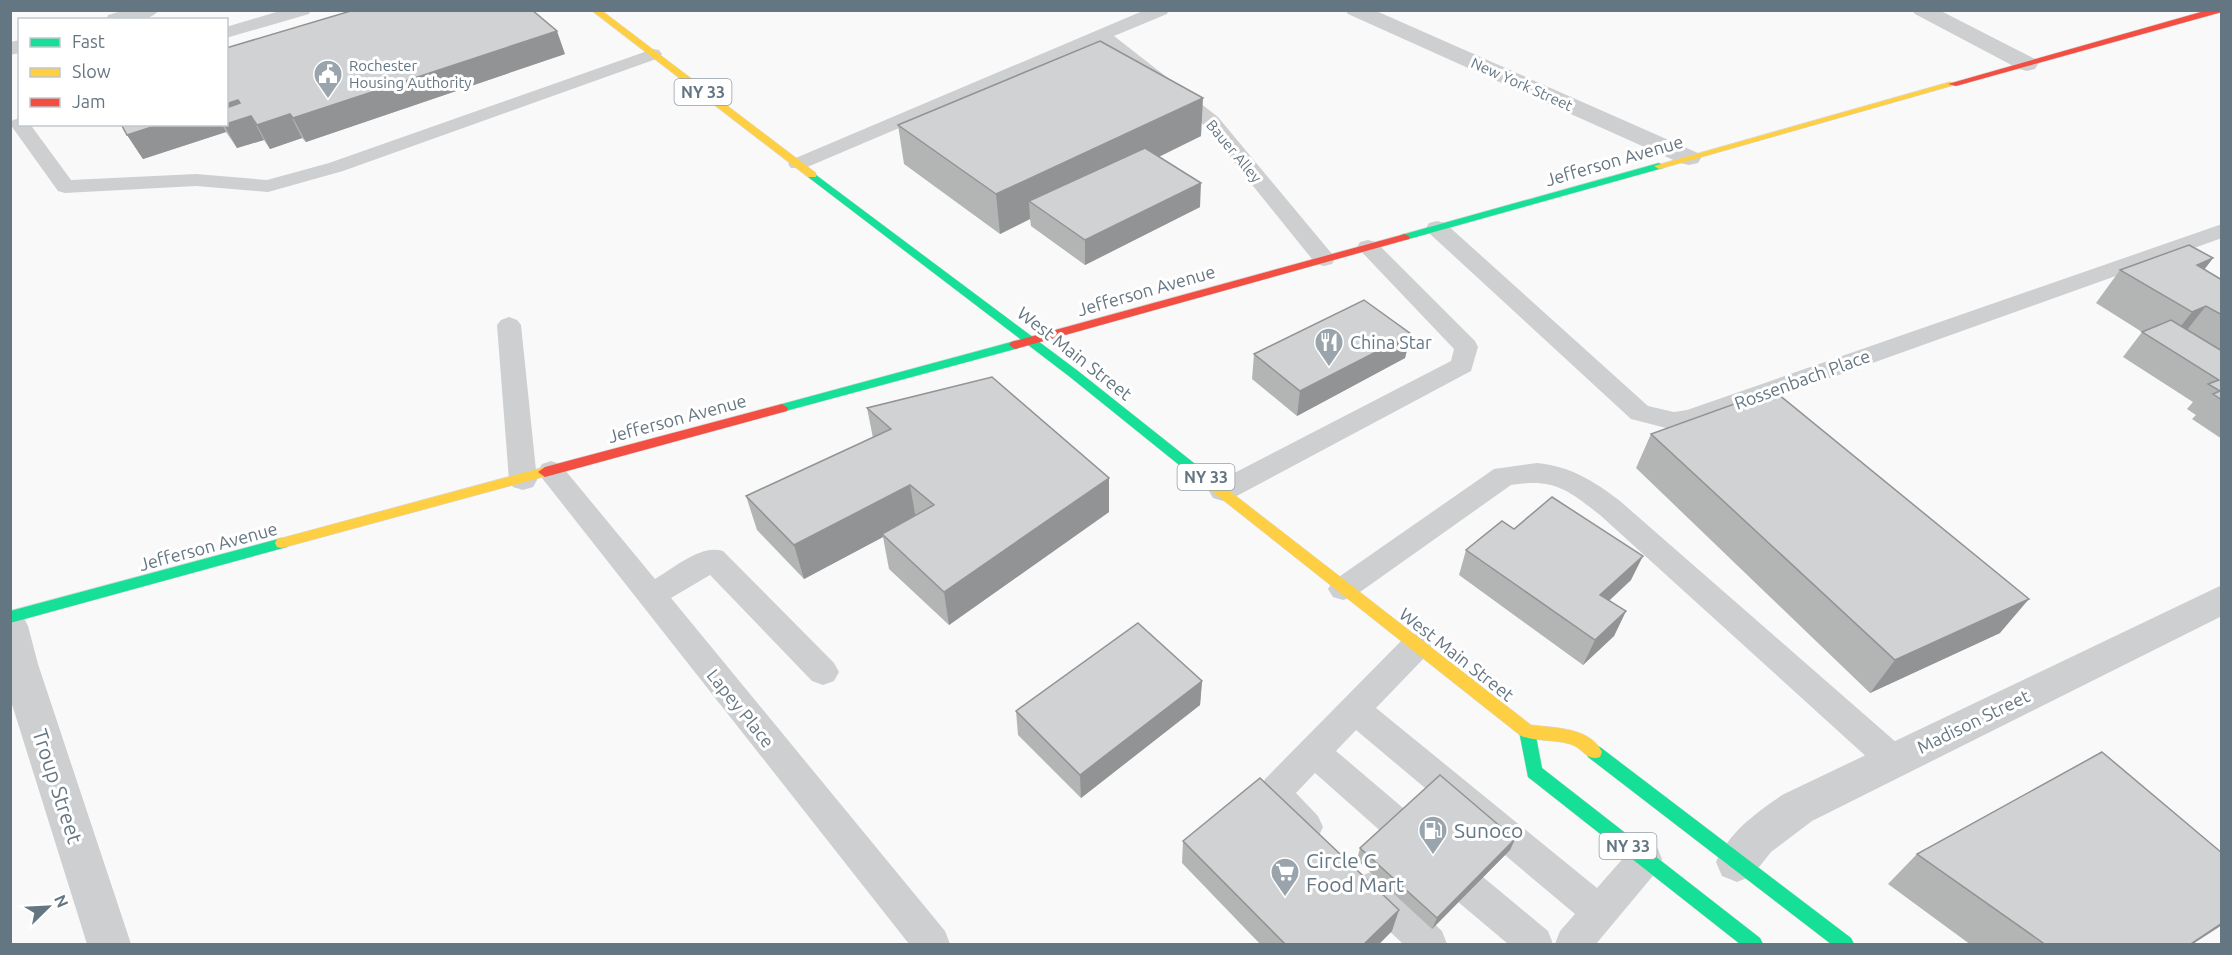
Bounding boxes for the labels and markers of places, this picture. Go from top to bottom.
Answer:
place label: Rochester Housing Authority [349,57,472,91]
public building icon: Rochester Housing Authority [312,58,344,100]
restaurant icon: China Star [1313,326,1345,368]
place label: China Star [1350,332,1432,352]
fuel station icon: Sunoco [1417,814,1449,856]
place label: Sunoco [1454,818,1523,842]
place label: Circle C Food Mart [1306,848,1404,896]
supermarket icon: Circle C Food Mart [1269,856,1301,898]

